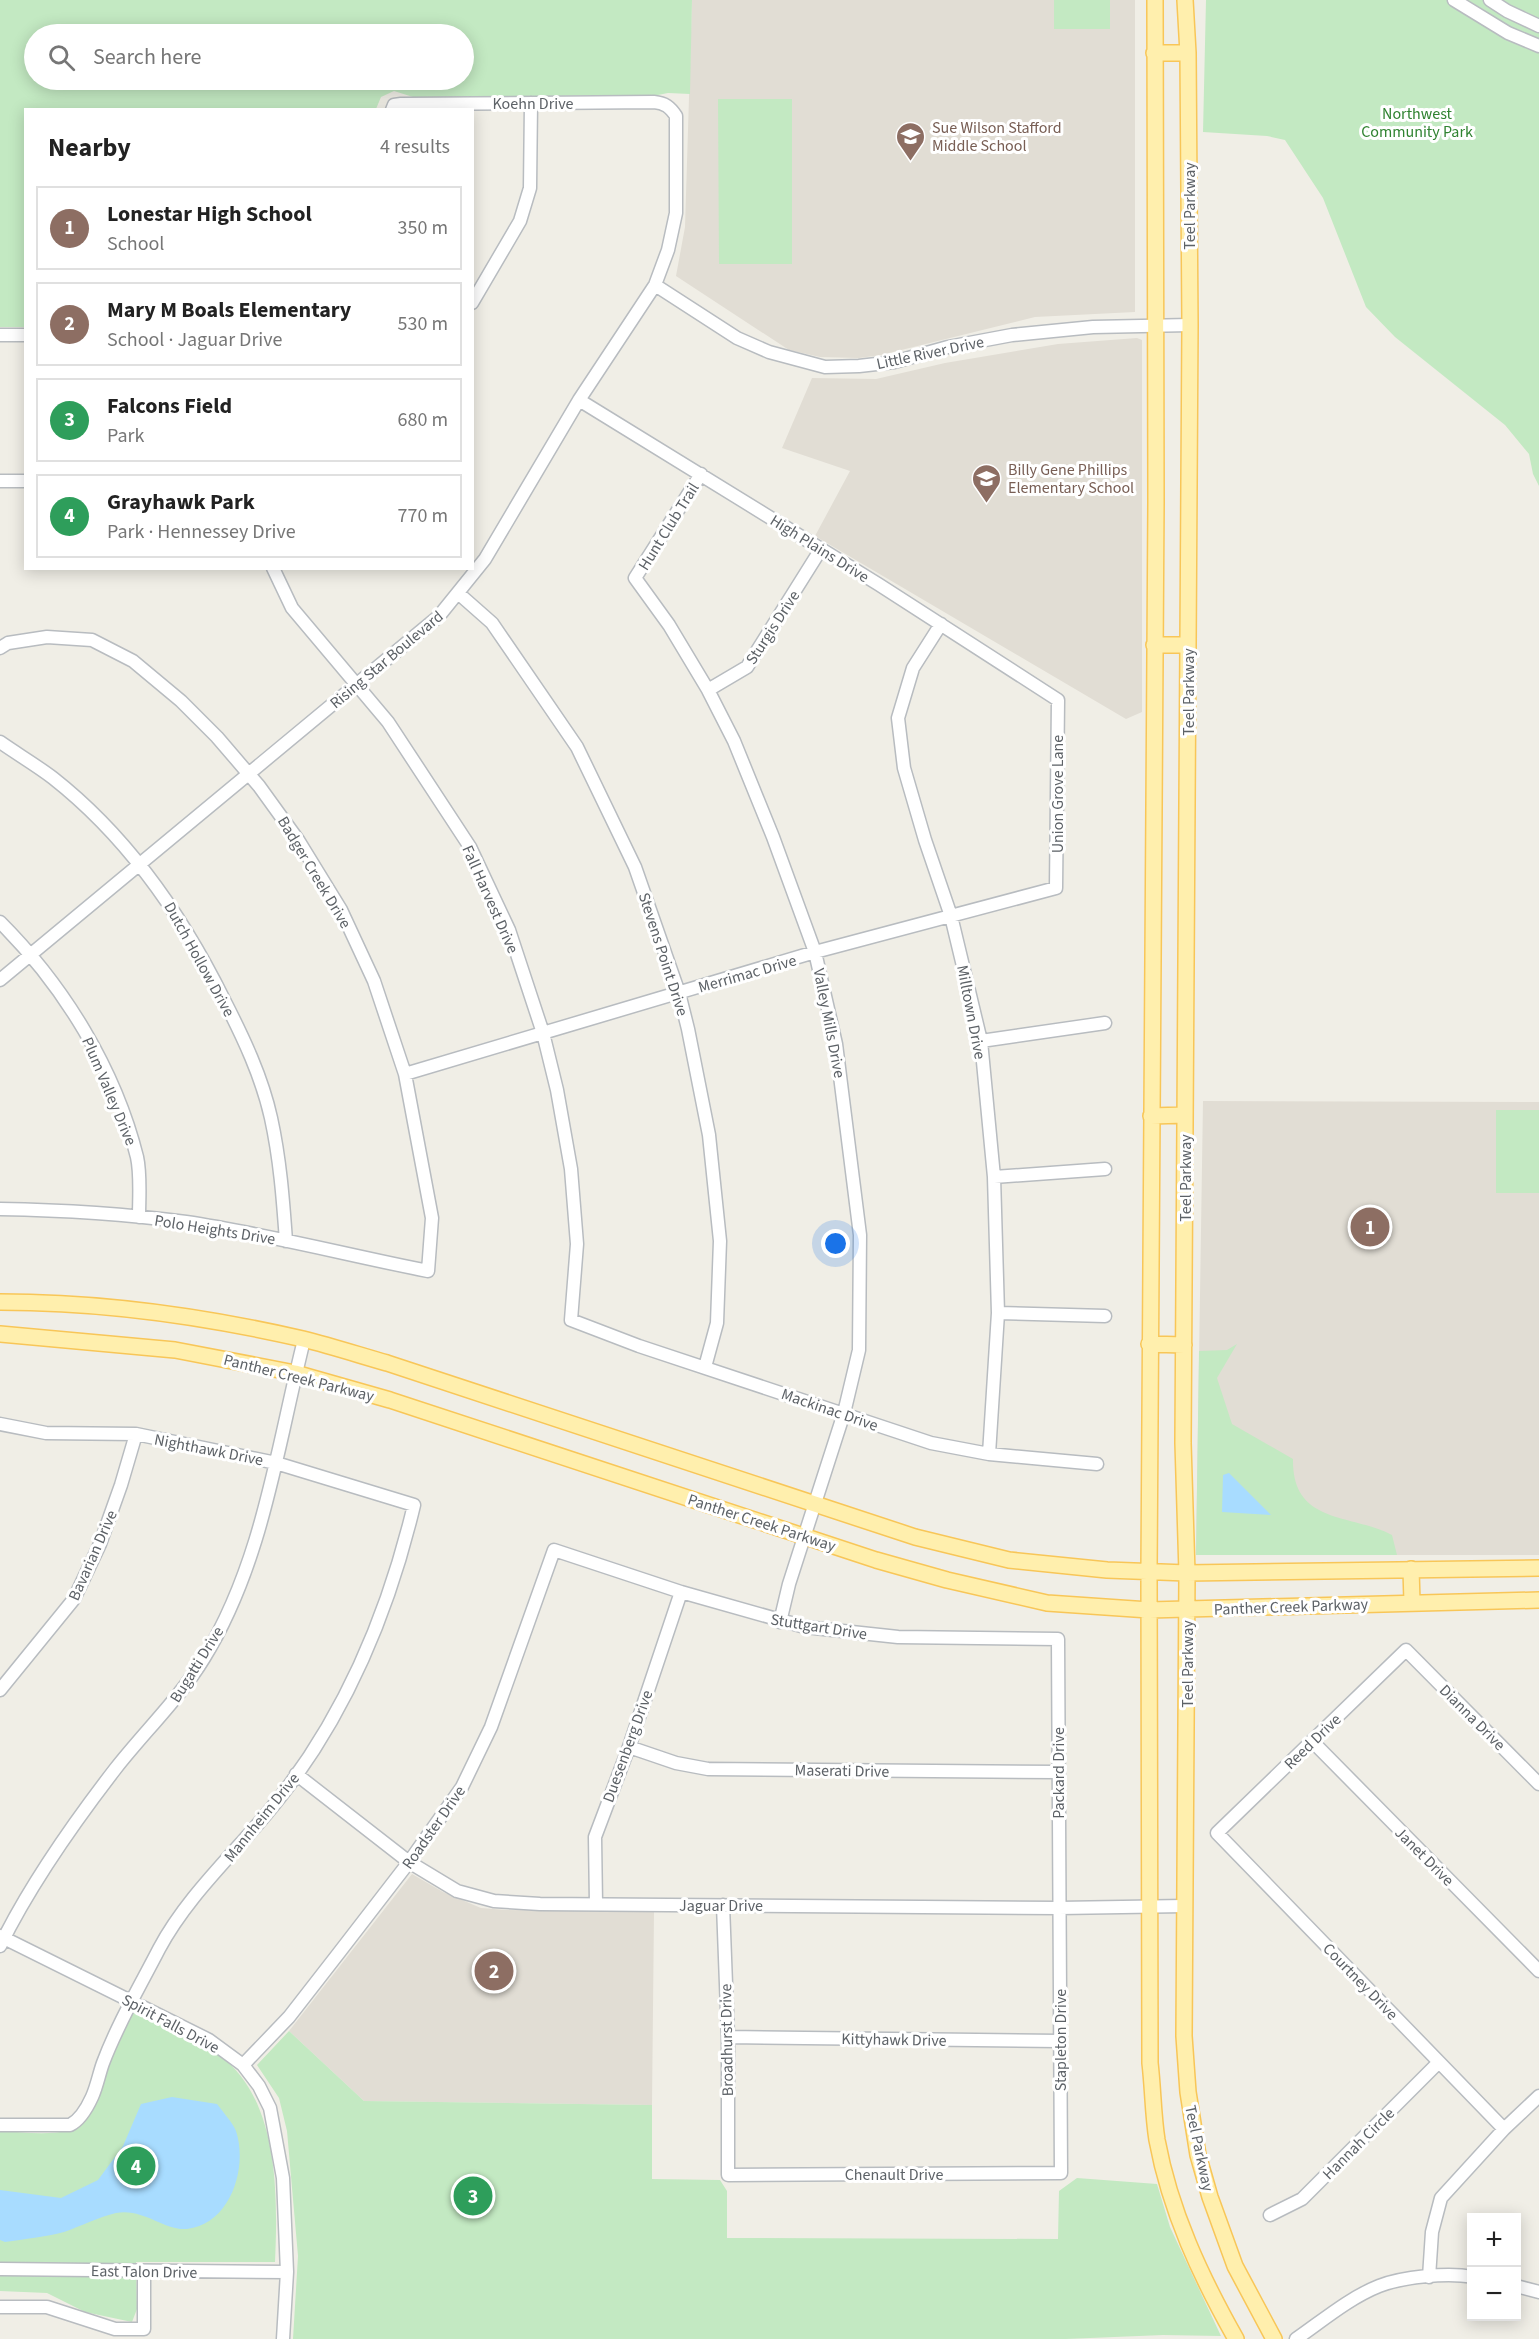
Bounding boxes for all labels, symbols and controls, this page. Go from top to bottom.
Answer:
search box [24,24,474,90]
icon: search [45,41,78,74]
text: Search here [93,41,201,73]
street label: Koehn Drive [492,93,574,115]
park label: Northwest Community Park [1361,103,1473,143]
place label: Sue Wilson Stafford Middle School [932,117,1062,157]
school or university icon: Sue Wilson Stafford Middle School [895,120,927,162]
text: Nearby [48,129,131,166]
text: 4 results [380,133,450,161]
street label: Teel Parkway [1179,162,1201,250]
text: Lonestar High School [107,198,312,230]
text: 1 [64,214,75,242]
text: 350 m [398,214,448,242]
text: School [107,230,164,258]
text: Mary M Boals Elementary [107,294,351,326]
text: 2 [64,310,75,338]
text: 530 m [398,310,448,338]
text: School · Jaguar Drive [107,326,282,354]
street label: Little River Drive [874,331,986,375]
text: Falcons Field [107,390,232,422]
text: 3 [64,406,75,434]
text: 680 m [398,406,448,434]
text: Park [107,422,144,450]
place label: Billy Gene Phillips Elementary School [1008,459,1134,499]
school or university icon: Billy Gene Phillips Elementary School [971,462,1003,504]
street label: Hunt Club Trail [633,478,705,575]
text: Grayhawk Park [107,486,255,518]
text: 4 [64,502,75,530]
text: 770 m [398,502,448,530]
street label: High Plains Drive [766,510,873,588]
text: Park · Hennessey Drive [107,518,296,546]
street label: Sturgis Drive [741,586,805,669]
street label: Rising Star Boulevard [325,606,448,714]
street label: Teel Parkway [1178,648,1200,736]
street label: Union Grove Lane [1047,735,1069,853]
street label: Badger Creek Drive [272,812,356,933]
street label: Fall Harvest Drive [456,842,524,957]
street label: Stevens Point Drive [633,890,693,1019]
street label: Dutch Hollow Drive [158,898,240,1021]
street label: Merrimac Drive [696,949,799,998]
street label: Milltown Drive [951,963,991,1061]
street label: Valley Mills Drive [808,967,850,1080]
street label: Plum Valley Drive [76,1034,142,1149]
street label: Teel Parkway [1175,1134,1197,1222]
pin: 1 [1350,1204,1390,1250]
street label: Polo Heights Drive [153,1210,277,1250]
your location [821,1229,850,1258]
street label: Panther Creek Parkway [221,1349,377,1407]
street label: Mackinac Drive [778,1383,881,1437]
street label: Nighthawk Drive [152,1429,265,1471]
street label: Panther Creek Parkway [685,1489,839,1557]
street label: Bavarian Drive [63,1507,123,1604]
street label: Panther Creek Parkway [1214,1593,1369,1621]
street label: Stuttgart Drive [769,1609,869,1645]
street label: Teel Parkway [1177,1620,1199,1708]
street label: Bugatti Drive [165,1622,229,1707]
street label: Dianna Drive [1434,1680,1510,1756]
street label: Duesenberg Drive [597,1687,658,1806]
street label: Reed Drive [1279,1709,1346,1774]
street label: Packard Drive [1048,1727,1070,1819]
street label: Maserati Drive [795,1759,890,1783]
street label: Mannheim Drive [219,1768,305,1867]
street label: Roadster Drive [397,1781,471,1874]
street label: Janet Drive [1390,1822,1459,1891]
street label: Jaguar Drive [679,1895,763,1917]
street label: Courtney Drive [1318,1938,1403,2025]
pin: 2 [474,1948,514,1994]
street label: Broadhurst Drive [715,1983,739,2097]
street label: Spirit Falls Drive [118,1989,223,2059]
street label: Stapleton Drive [1050,1989,1072,2091]
street label: Kittyhawk Drive [841,2028,947,2052]
street label: Teel Parkway [1179,2103,1219,2194]
street label: Hannah Circle [1318,2103,1400,2185]
pin: 4 [116,2144,156,2188]
street label: Chenault Drive [845,2164,943,2186]
pin: 3 [454,2174,492,2218]
map controls [1467,2213,1521,2321]
button: + [1467,2213,1521,2267]
street label: East Talon Drive [91,2260,197,2284]
button: − [1467,2267,1521,2321]

